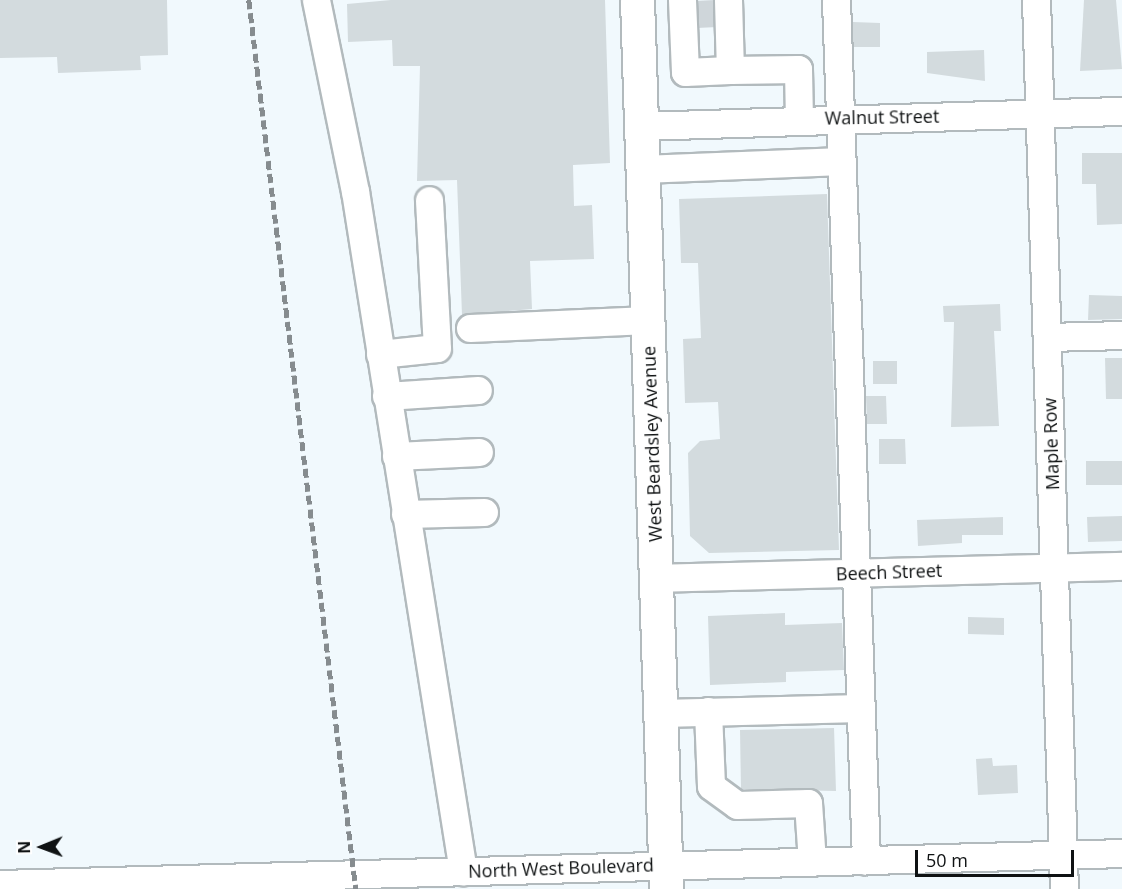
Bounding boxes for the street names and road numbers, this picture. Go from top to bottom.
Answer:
street label: Walnut Street [825,105,939,129]
street label: West Beardsley Avenue [638,346,666,542]
street label: Maple Row [1039,397,1063,491]
street label: Beech Street [835,559,943,585]
street label: North West Boulevard [468,854,654,882]

